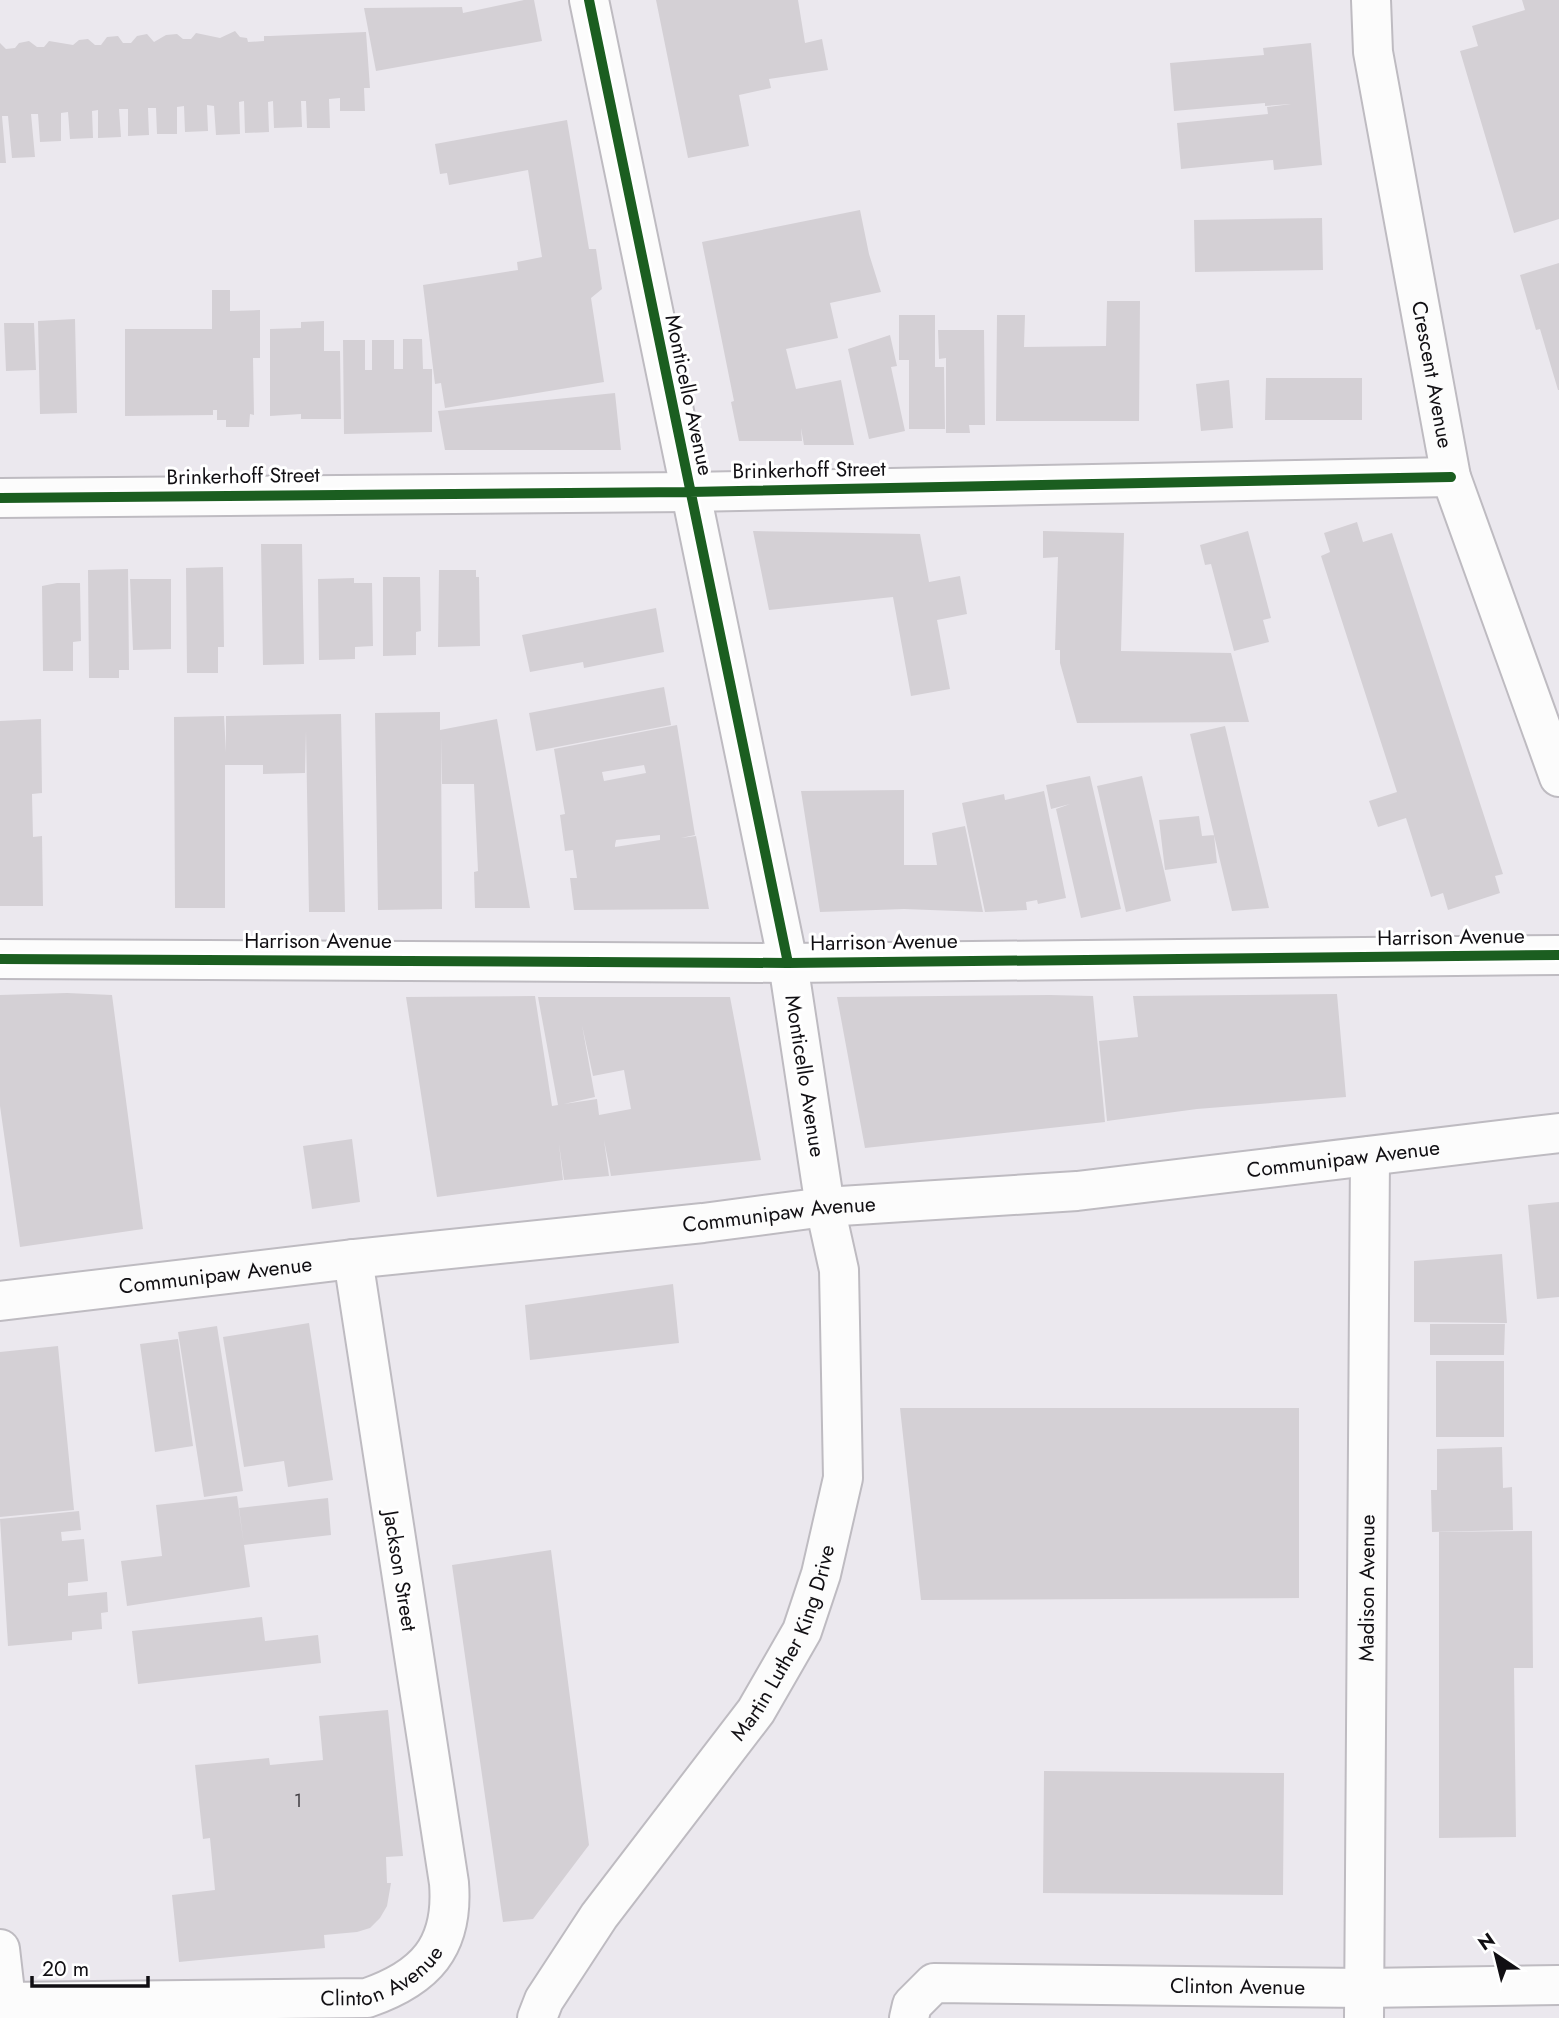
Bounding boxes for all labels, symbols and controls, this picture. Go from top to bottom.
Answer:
street label: Crescent Avenue [1404,298,1460,451]
street label: Monticello Avenue [657,312,721,478]
street label: Brinkerhoff Street [732,454,886,486]
street label: Brinkerhoff Street [166,460,320,492]
street label: Harrison Avenue [1377,921,1525,953]
street label: Harrison Avenue [244,926,392,956]
street label: Harrison Avenue [810,926,958,958]
street label: Monticello Avenue [777,993,833,1159]
street label: Communipaw Avenue [1245,1132,1442,1185]
street label: Communipaw Avenue [681,1189,877,1240]
street label: Communipaw Avenue [117,1249,314,1302]
street label: Jackson Street [375,1506,424,1633]
street label: Madison Avenue [1351,1514,1383,1662]
street label: Martin Luther King Drive [723,1541,842,1747]
house number: 1 [294,1788,302,1814]
north arrow [1461,1920,1531,1990]
text: N [1473,1926,1500,1957]
street label: Clinton Avenue [320,1940,450,2014]
scale bar [32,1944,147,1988]
text: 20 m [42,1954,89,1984]
street label: Clinton Avenue [1170,1971,1305,2002]

